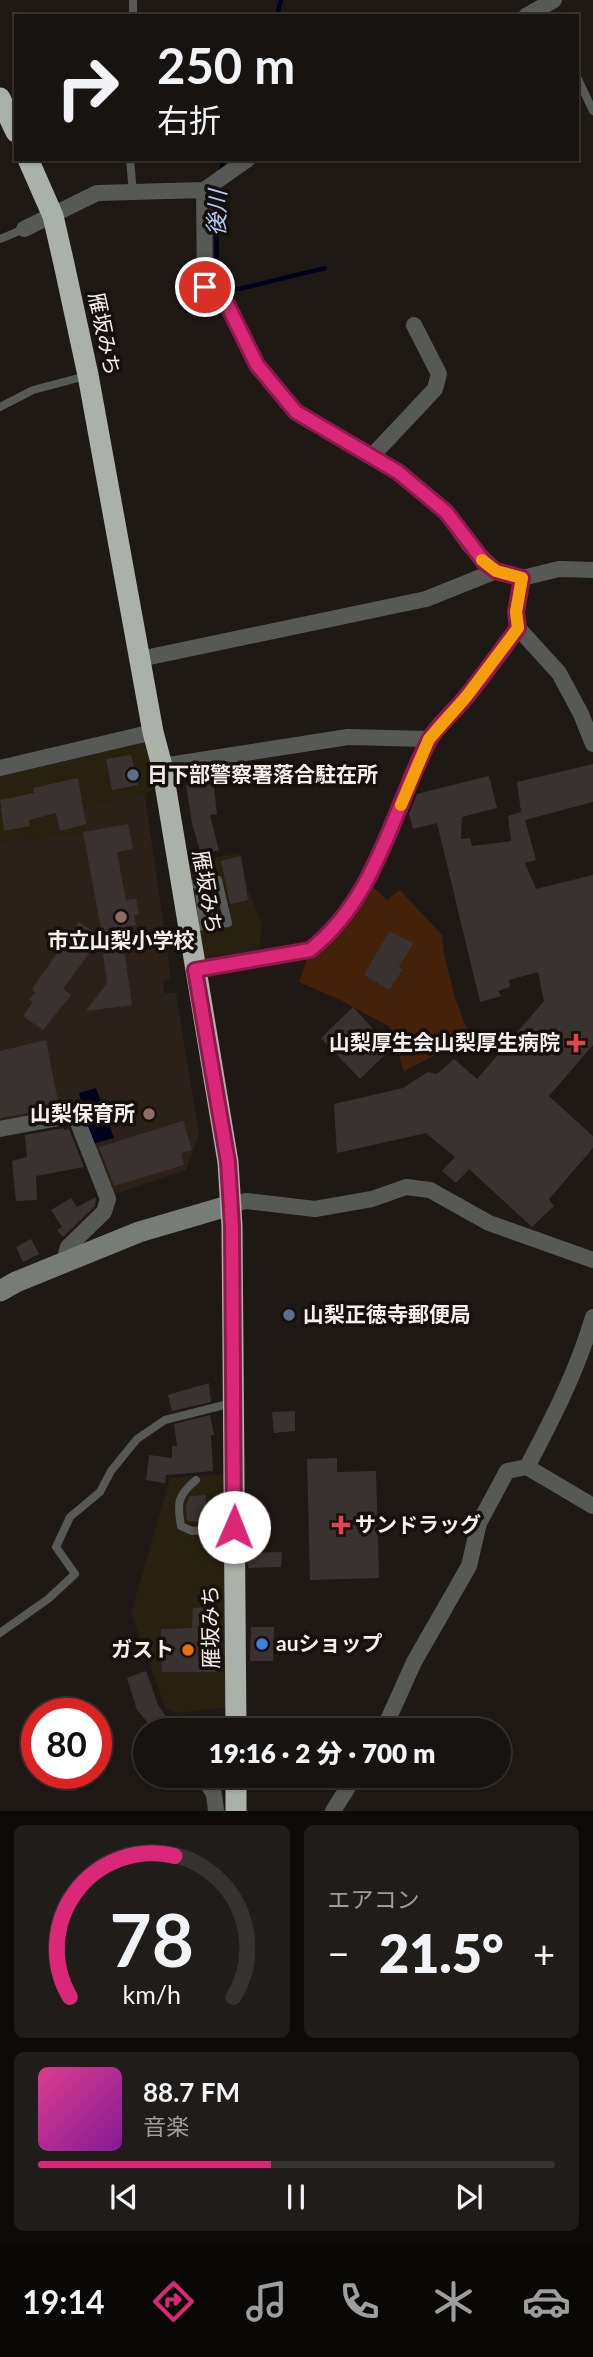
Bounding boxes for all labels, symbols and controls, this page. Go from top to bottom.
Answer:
text: 250 m [157,36,295,94]
icon: right [42,42,133,133]
text: 右折 [157,100,221,139]
water label: 後川 [201,186,231,236]
pin [175,257,235,317]
icon: arrive [186,268,224,306]
street label: 雁坂みち [85,290,126,377]
place label: 日下部警察署落合駐在所 [147,761,378,786]
marker: 日下部警察署落合駐在所 [125,767,141,783]
street label: 雁坂みち [189,848,228,935]
marker: 市立山梨小学校 [113,909,129,925]
place label: 市立山梨小学校 [48,927,195,952]
place label: 山梨厚生会山梨厚生病院 [329,1029,560,1054]
marker: 山梨厚生会山梨厚生病院 [566,1033,586,1053]
place label: 山梨保育所 [30,1100,135,1125]
marker: 山梨保育所 [141,1106,157,1122]
place label: 山梨正徳寺郵便局 [303,1301,471,1326]
marker: 山梨正徳寺郵便局 [281,1307,297,1323]
position arrow [197,1490,271,1564]
place label: サンドラッグ [355,1511,481,1536]
marker: サンドラッグ [333,1517,349,1533]
street label: 雁坂みち [196,1585,223,1669]
place label: auショップ [276,1630,383,1655]
place label: ガスト [111,1636,174,1661]
marker: auショップ [254,1636,270,1652]
marker: ガスト [180,1642,196,1658]
speed limit sign: 80 [21,1698,112,1789]
text: 19:16 · 2 分 · 700 m [209,1737,435,1769]
text: エアコン [328,1885,420,1913]
text: 78 [110,1896,194,1984]
text: 21.5° [379,1922,504,1984]
text: − [328,1930,350,1976]
text: + [533,1930,555,1976]
text: km/h [122,1979,181,2009]
text: 88.7 FM [143,2076,240,2108]
text: 音楽 [143,2112,189,2140]
icon: previous [105,2178,143,2216]
icon: pause [277,2178,315,2216]
icon: next [450,2178,488,2216]
icon: directions [149,2277,198,2326]
icon: music [242,2277,291,2326]
icon: phone [335,2277,384,2326]
icon: climate [429,2277,478,2326]
icon: car [522,2277,571,2326]
text: 19:14 [22,2282,105,2321]

